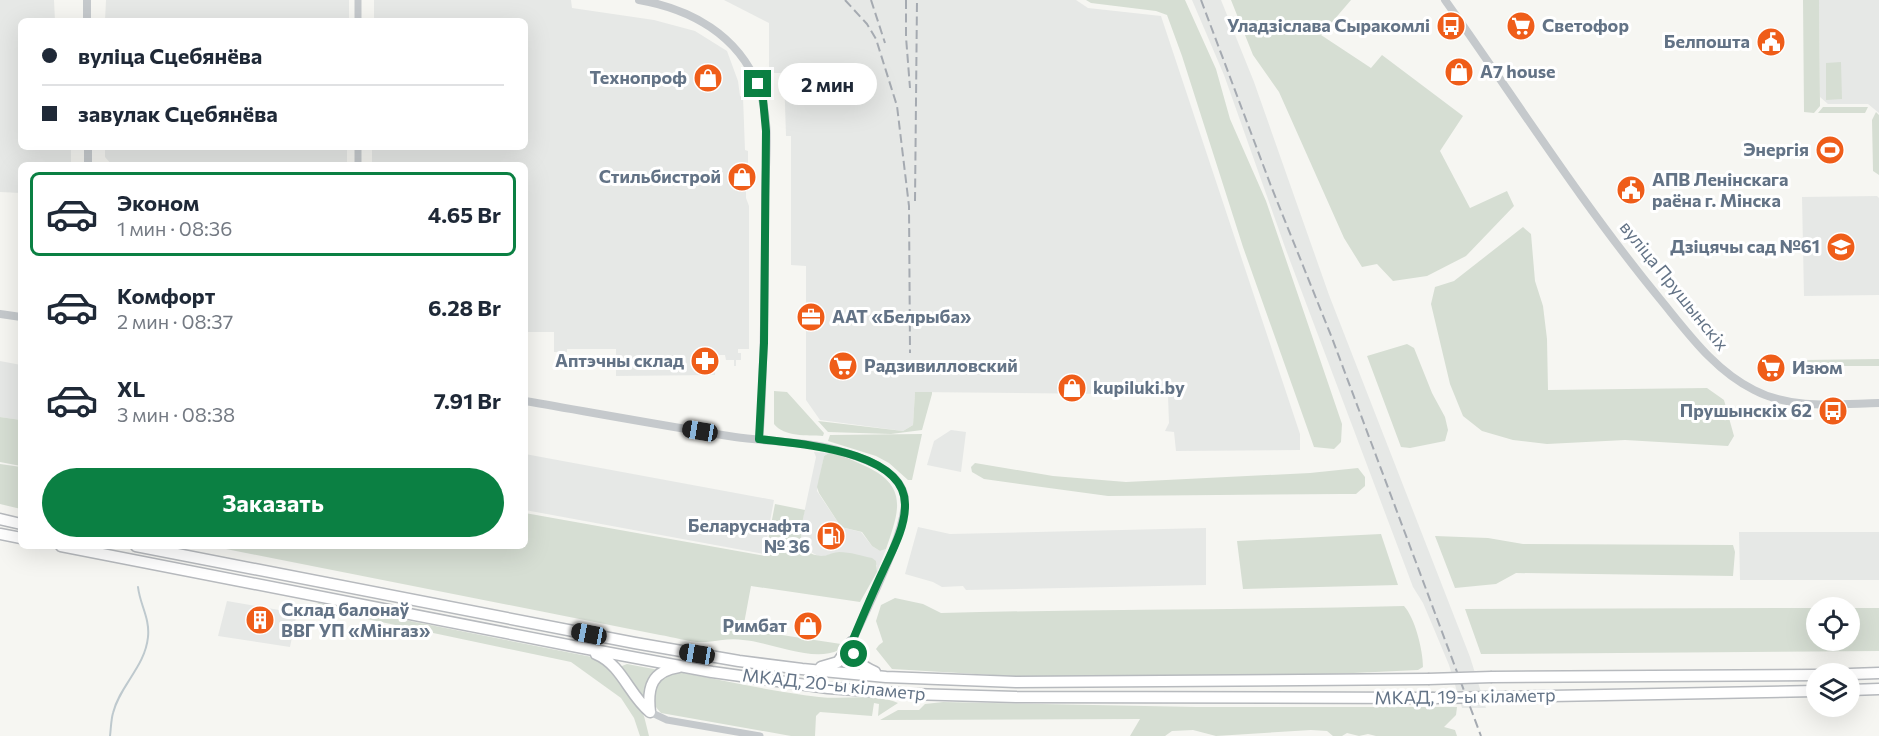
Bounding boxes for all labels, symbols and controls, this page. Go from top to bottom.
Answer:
bus stop icon: Уладзіслава Сыракомлі [1435,10,1467,42]
supermarket icon: Светофор [1505,10,1537,42]
place label: Уладзіслава Сыракомлі [1227,14,1430,36]
place label: Светофор [1542,14,1629,36]
public building icon: Белпошта [1755,26,1787,58]
place label: Белпошта [1664,30,1750,52]
text: вуліца Сцебянёва [78,42,262,69]
shop icon: A7 house [1443,56,1475,88]
place label: A7 house [1480,60,1556,82]
shop icon: Технопроф [692,62,724,94]
callout: 2 мин [779,63,878,105]
place label: Технопроф [589,66,687,88]
route end [744,70,771,97]
text: 2 мин [801,72,854,96]
text: завулак Сцебянёва [78,100,278,127]
sports icon: Энергія [1814,134,1846,166]
place label: Энергія [1743,138,1809,160]
shop icon: Стильбистрой [726,161,758,193]
place label: Стильбистрой [599,165,721,187]
place label: АПВ Ленінскага раёна г. Мінска [1652,168,1788,211]
public building icon: АПВ Ленінскага раёна г. Мінска [1615,174,1647,206]
icon: car [45,187,99,241]
text: Эконом [117,189,199,216]
text: 4.65 Br [428,201,501,228]
text: 1 мин · 08:36 [117,216,232,240]
street label: вуліца Прушынскіх [1616,216,1734,355]
school or university icon: Дзіцячы сад №61 [1825,231,1857,263]
place label: Дзіцячы сад №61 [1670,235,1820,257]
icon: car [45,280,99,334]
text: Комфорт [117,282,215,309]
text: 6.28 Br [428,294,501,321]
office icon: ААТ «Белрыба» [795,301,827,333]
place label: ААТ «Белрыба» [832,305,972,327]
text: 2 мин · 08:37 [117,309,233,333]
pharmacy icon: Аптэчны склад [689,345,721,377]
place label: Аптэчны склад [555,349,684,371]
supermarket icon: Радзивилловский [827,350,859,382]
supermarket icon: Изюм [1755,352,1787,384]
place label: Радзивилловский [864,354,1018,376]
place label: Изюм [1792,356,1843,378]
shop icon: kupiluki.by [1056,372,1088,404]
icon: car [45,373,99,427]
text: XL [117,375,145,402]
place label: kupiluki.by [1093,376,1185,398]
text: 7.91 Br [434,387,501,414]
bus stop icon: Прушынскіх 62 [1817,395,1849,427]
place label: Прушынскіх 62 [1680,399,1812,421]
text: 3 мин · 08:38 [117,402,235,426]
car [681,419,719,443]
button: Заказать [42,468,504,537]
place label: Беларуснафта № 36 [688,514,810,557]
fuel station icon: Беларуснафта № 36 [815,520,847,552]
map controls [1806,597,1860,717]
button: locate [1806,597,1860,651]
place label: Склад балонаў ВВГ УП «Мінгаз» [281,598,431,641]
building icon: Склад балонаў ВВГ УП «Мінгаз» [244,604,276,636]
shop icon: Римбат [792,610,824,642]
place label: Римбат [723,614,787,636]
car [570,622,608,646]
route start [840,640,867,667]
car [678,642,716,666]
street label: МКАД, 20-ы кіламетр [741,663,927,705]
button: layers [1806,663,1860,717]
street label: МКАД, 19-ы кіламетр [1374,683,1556,709]

